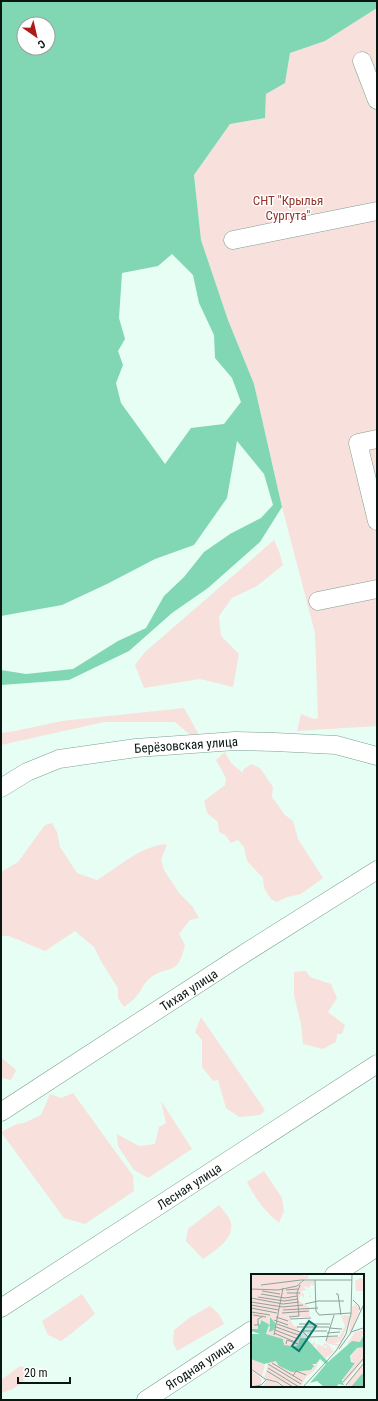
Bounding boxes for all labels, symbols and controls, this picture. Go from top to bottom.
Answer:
north arrow [16,16,56,56]
text: С [35,37,48,51]
park label: CНТ "Крылья Сургута" [253,193,323,223]
street label: Берёзовская улица [134,734,238,756]
street label: Тихая улица [157,966,220,1014]
street label: Лесная улица [154,1160,224,1213]
inset map [251,1274,364,1387]
street label: Ягодная улица [163,1337,237,1393]
scale bar [18,1359,70,1385]
text: 20 m [24,1366,48,1380]

